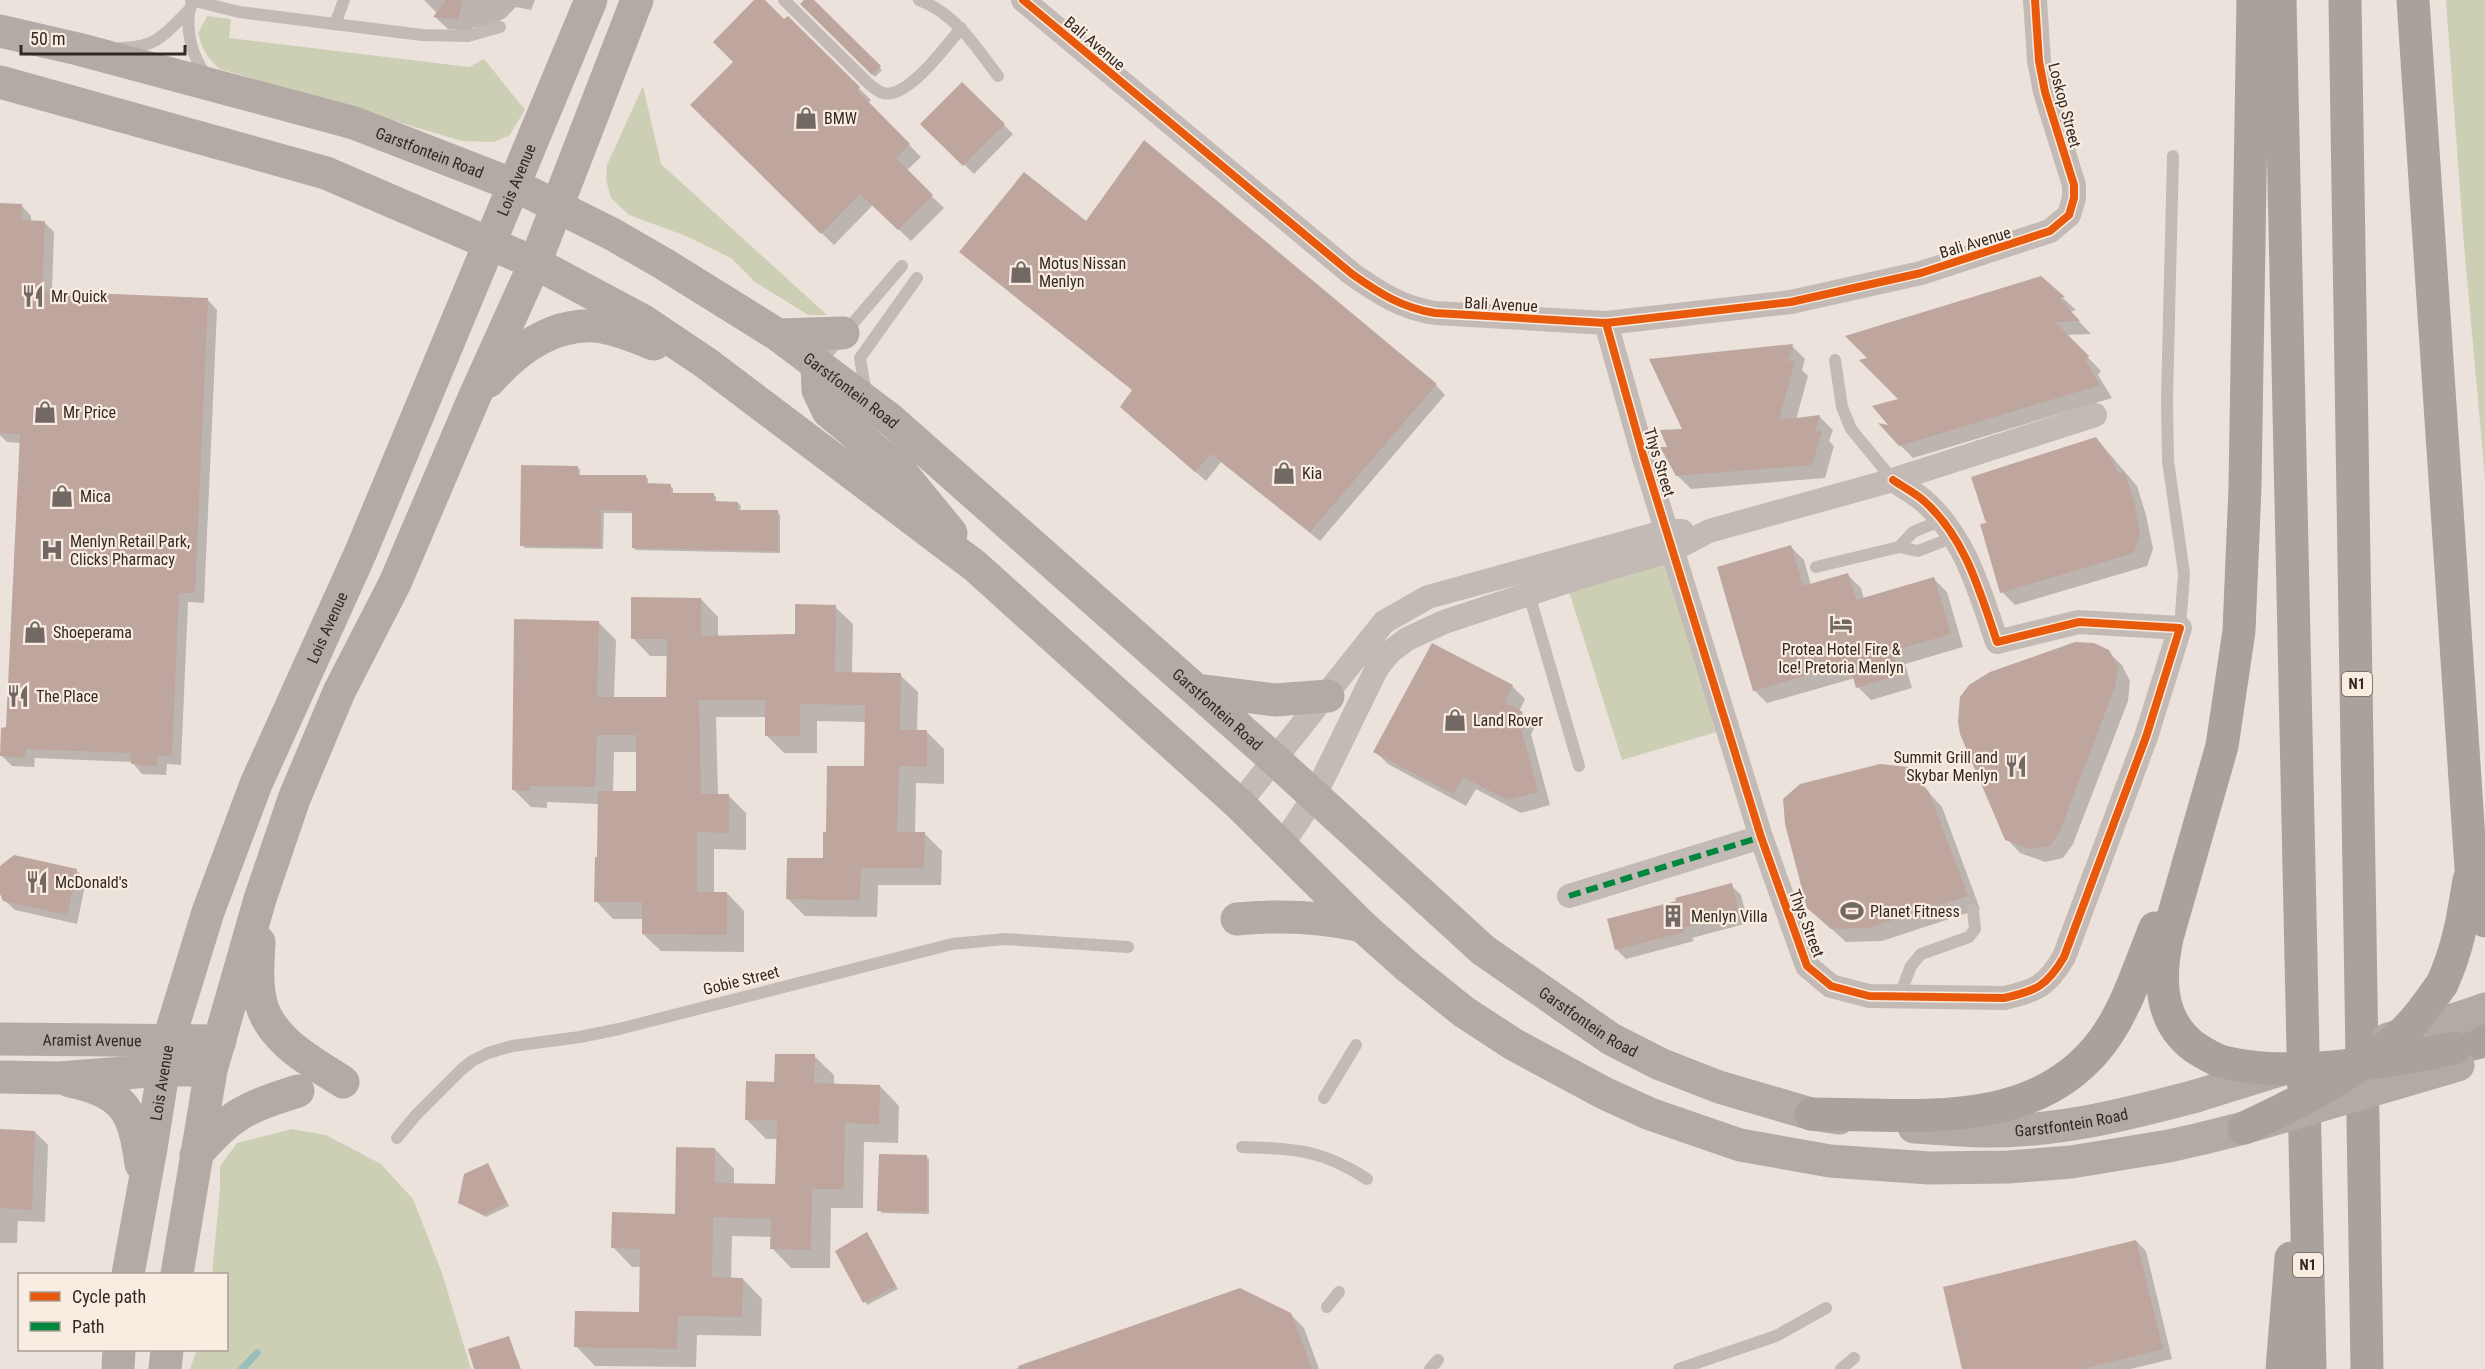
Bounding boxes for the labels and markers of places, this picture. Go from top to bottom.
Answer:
shop icon: BMW [793,105,819,131]
place label: BMW [824,109,857,128]
place label: Motus Nissan Menlyn [1039,254,1126,291]
shop icon: Motus Nissan Menlyn [1008,259,1034,285]
restaurant icon: Mr Quick [20,283,46,309]
place label: Mr Quick [51,287,108,306]
shop icon: Mr Price [32,399,58,425]
place label: Mr Price [63,403,116,422]
shop icon: Kia [1271,460,1297,486]
place label: Kia [1302,464,1322,483]
shop icon: Mica [49,483,75,509]
place label: Mica [80,487,111,506]
place label: Menlyn Retail Park, Clicks Pharmacy [70,532,190,569]
hospital icon: Menlyn Retail Park, Clicks Pharmacy [39,537,65,563]
hotel icon: Protea Hotel Fire & Ice! Pretoria Menlyn [1828,611,1854,637]
shop icon: Shoeperama [22,619,48,645]
place label: Shoeperama [53,623,132,642]
place label: Protea Hotel Fire & Ice! Pretoria Menlyn [1778,640,1904,677]
restaurant icon: The Place [5,683,31,709]
place label: The Place [36,687,98,706]
shop icon: Land Rover [1442,707,1468,733]
place label: Land Rover [1473,711,1543,730]
place label: Summit Grill and Skybar Menlyn [1893,748,1998,785]
restaurant icon: Summit Grill and Skybar Menlyn [2003,753,2029,779]
restaurant icon: McDonald's [24,869,50,895]
place label: McDonald's [55,873,128,892]
sports icon: Planet Fitness [1839,898,1865,924]
place label: Planet Fitness [1870,902,1960,921]
building icon: Menlyn Villa [1660,903,1686,929]
place label: Menlyn Villa [1691,907,1768,926]

